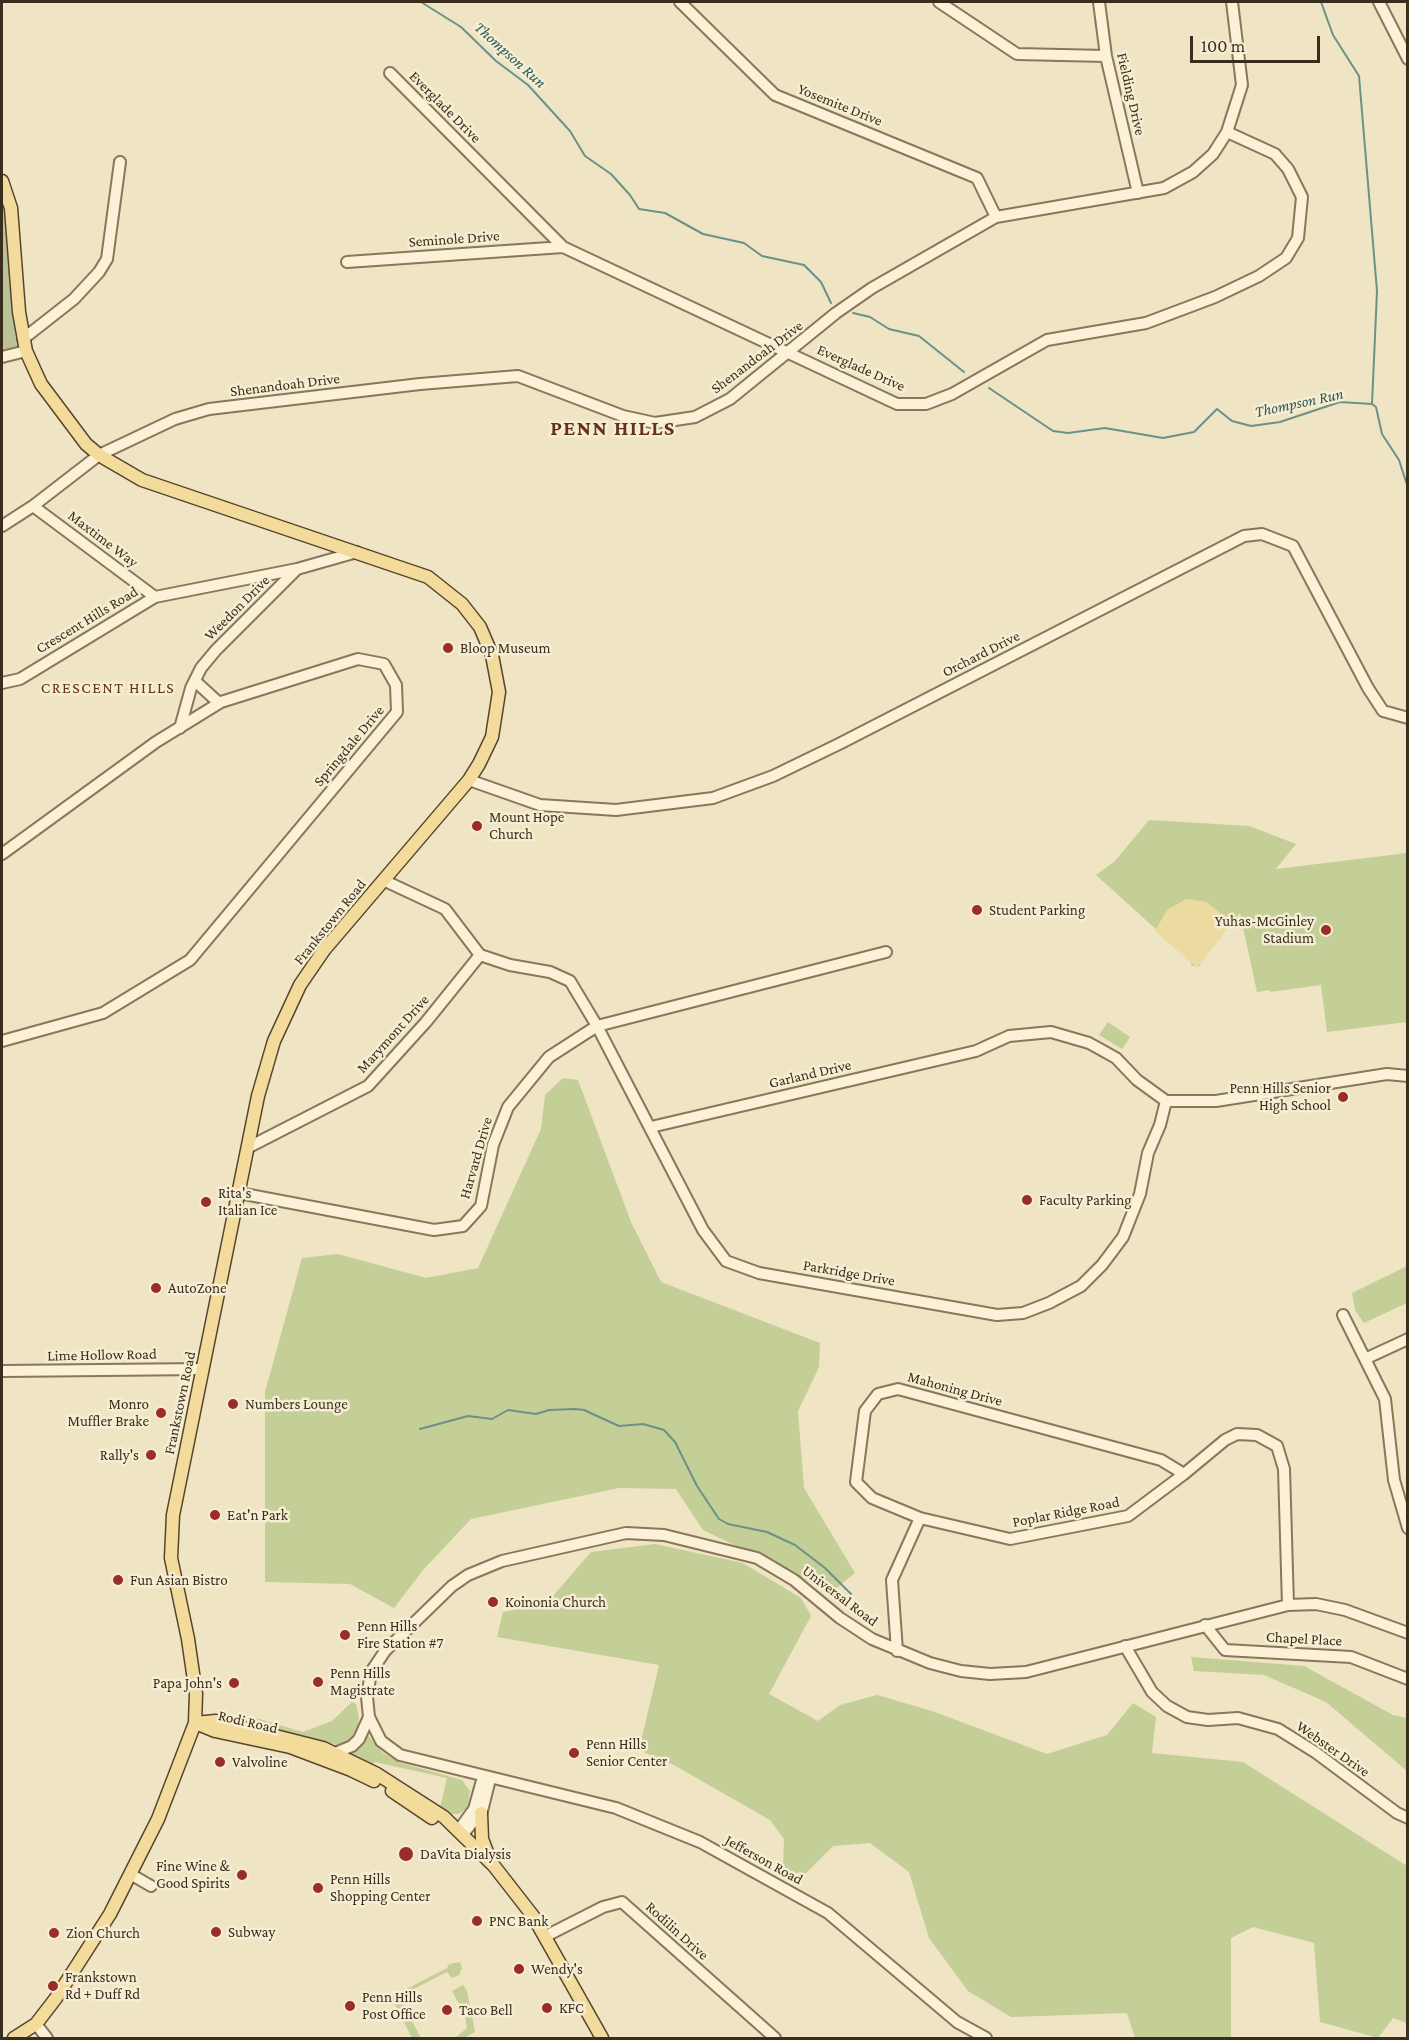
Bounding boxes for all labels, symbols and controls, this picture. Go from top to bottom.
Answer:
water label: Thompson Run [470,18,550,92]
scale bar [1193,24,1324,62]
text: 100 m [1201,36,1245,56]
street label: Fielding Drive [1113,51,1149,137]
street label: Everglade Drive [405,67,485,147]
street label: Yosemite Drive [795,80,885,130]
street label: Seminole Drive [408,227,500,251]
street label: Shenandoah Drive [707,317,807,397]
street label: Everglade Drive [814,341,908,395]
street label: Shenandoah Drive [229,369,341,401]
water label: Thompson Run [1253,384,1345,422]
district label: PENN HILLS [550,416,676,442]
street label: Maxtime Way [64,507,142,571]
street label: Weedon Drive [201,572,273,644]
street label: Crescent Hills Road [33,582,141,658]
street label: Orchard Drive [939,627,1023,681]
place label: Bloop Museum [460,639,551,657]
marker: Bloop Museum [441,641,455,655]
district label: CRESCENT HILLS [41,678,175,698]
street label: Springdale Drive [310,702,388,790]
place label: Mount Hope Church [489,808,564,843]
marker: Mount Hope Church [470,819,484,833]
street label: Frankstown Road [290,876,370,968]
place label: Student Parking [989,901,1085,919]
marker: Student Parking [970,903,984,917]
place label: Yuhas-McGinley Stadium [1215,912,1314,947]
marker: Yuhas-McGinley Stadium [1319,923,1333,937]
street label: Marymont Drive [353,991,433,1077]
street label: Garland Drive [767,1056,853,1092]
place label: Penn Hills Senior High School [1230,1079,1331,1114]
marker: Penn Hills Senior High School [1336,1090,1350,1104]
street label: Harvard Drive [456,1115,496,1201]
place label: Rita's Italian Ice [218,1184,277,1219]
place label: Faculty Parking [1039,1191,1132,1209]
marker: Faculty Parking [1020,1193,1034,1207]
marker: Rita's Italian Ice [199,1195,213,1209]
street label: Parkridge Drive [802,1256,896,1290]
place label: AutoZone [168,1279,227,1297]
marker: AutoZone [149,1281,163,1295]
street label: Lime Hollow Road [47,1345,157,1365]
street label: Frankstown Road [160,1350,200,1456]
street label: Mahoning Drive [906,1368,1004,1410]
place label: Monro Muffler Brake [67,1395,149,1430]
place label: Numbers Lounge [245,1395,348,1413]
marker: Numbers Lounge [226,1397,240,1411]
marker: Monro Muffler Brake [154,1406,168,1420]
place label: Rally's [100,1446,139,1464]
marker: Rally's [144,1448,158,1462]
street label: Poplar Ridge Road [1011,1493,1121,1531]
place label: Eat'n Park [227,1506,288,1524]
marker: Eat'n Park [208,1508,222,1522]
street label: Universal Road [799,1562,881,1630]
place label: Fun Asian Bistro [130,1571,228,1589]
marker: Fun Asian Bistro [111,1573,125,1587]
place label: Koinonia Church [505,1593,606,1611]
marker: Koinonia Church [486,1595,500,1609]
place label: Penn Hills Fire Station #7 [357,1617,443,1652]
marker: Penn Hills Fire Station #7 [338,1628,352,1642]
street label: Chapel Place [1265,1628,1343,1650]
place label: Penn Hills Magistrate [330,1664,395,1699]
place label: Papa John's [153,1674,222,1692]
marker: Penn Hills Magistrate [311,1675,325,1689]
marker: Papa John's [227,1676,241,1690]
street label: Rodi Road [216,1706,280,1738]
street label: Webster Drive [1293,1717,1373,1781]
place label: Penn Hills Senior Center [586,1735,667,1770]
marker: Penn Hills Senior Center [567,1746,581,1760]
place label: Valvoline [232,1753,288,1771]
marker: Valvoline [213,1755,227,1769]
street label: Jefferson Road [722,1831,806,1889]
marker: DaVita Dialysis [397,1845,415,1863]
place label: DaVita Dialysis [420,1845,511,1863]
place label: Fine Wine & Good Spirits [156,1857,230,1892]
marker: Fine Wine & Good Spirits [235,1868,249,1882]
place label: Penn Hills Shopping Center [330,1870,431,1905]
marker: Penn Hills Shopping Center [311,1881,325,1895]
street label: Rodilin Drive [642,1898,712,1964]
place label: PNC Bank [489,1912,548,1930]
marker: PNC Bank [470,1914,484,1928]
place label: Subway [228,1923,275,1941]
place label: Zion Church [66,1924,140,1942]
marker: Subway [209,1925,223,1939]
marker: Zion Church [47,1926,61,1940]
place label: Wendy's [531,1960,583,1978]
marker: Wendy's [512,1962,526,1976]
place label: Frankstown Rd + Duff Rd [65,1968,140,2003]
marker: Frankstown Rd + Duff Rd [46,1979,60,1993]
place label: Penn Hills Post Office [362,1988,426,2023]
marker: Penn Hills Post Office [343,1999,357,2013]
place label: KFC [559,1999,584,2017]
place label: Taco Bell [459,2001,513,2019]
marker: KFC [540,2001,554,2015]
marker: Taco Bell [440,2003,454,2017]

